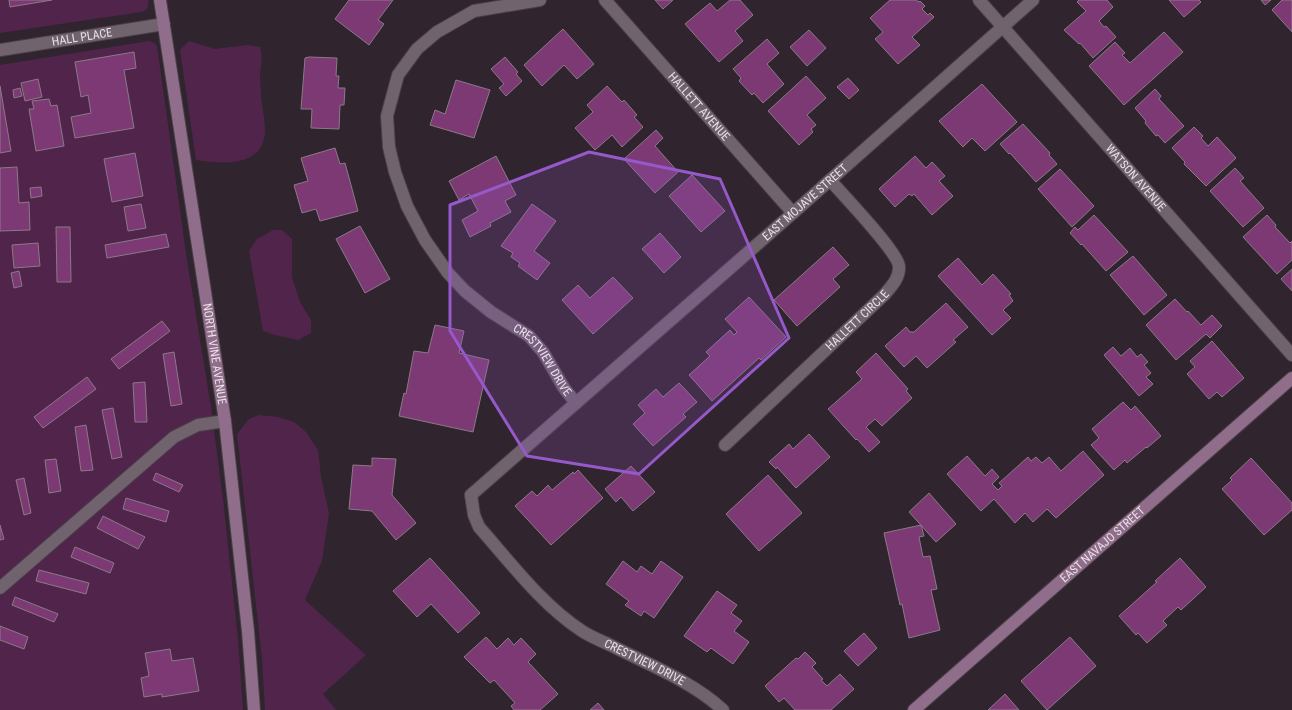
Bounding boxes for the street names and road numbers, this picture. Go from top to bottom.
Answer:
street label: HALL PLACE [51,25,113,49]
street label: HALLETT AVENUE [665,69,733,144]
street label: WATSON AVENUE [1103,142,1169,214]
street label: EAST MOJAVE STREET [759,161,850,244]
street label: HALLETT CIRCLE [823,287,892,353]
street label: NORTH VINE AVENUE [200,302,229,405]
street label: CRESTVIEW DRIVE [511,321,575,399]
street label: EAST NAVAJO STREET [1057,503,1148,585]
street label: CRESTVIEW DRIVE [602,636,688,688]

